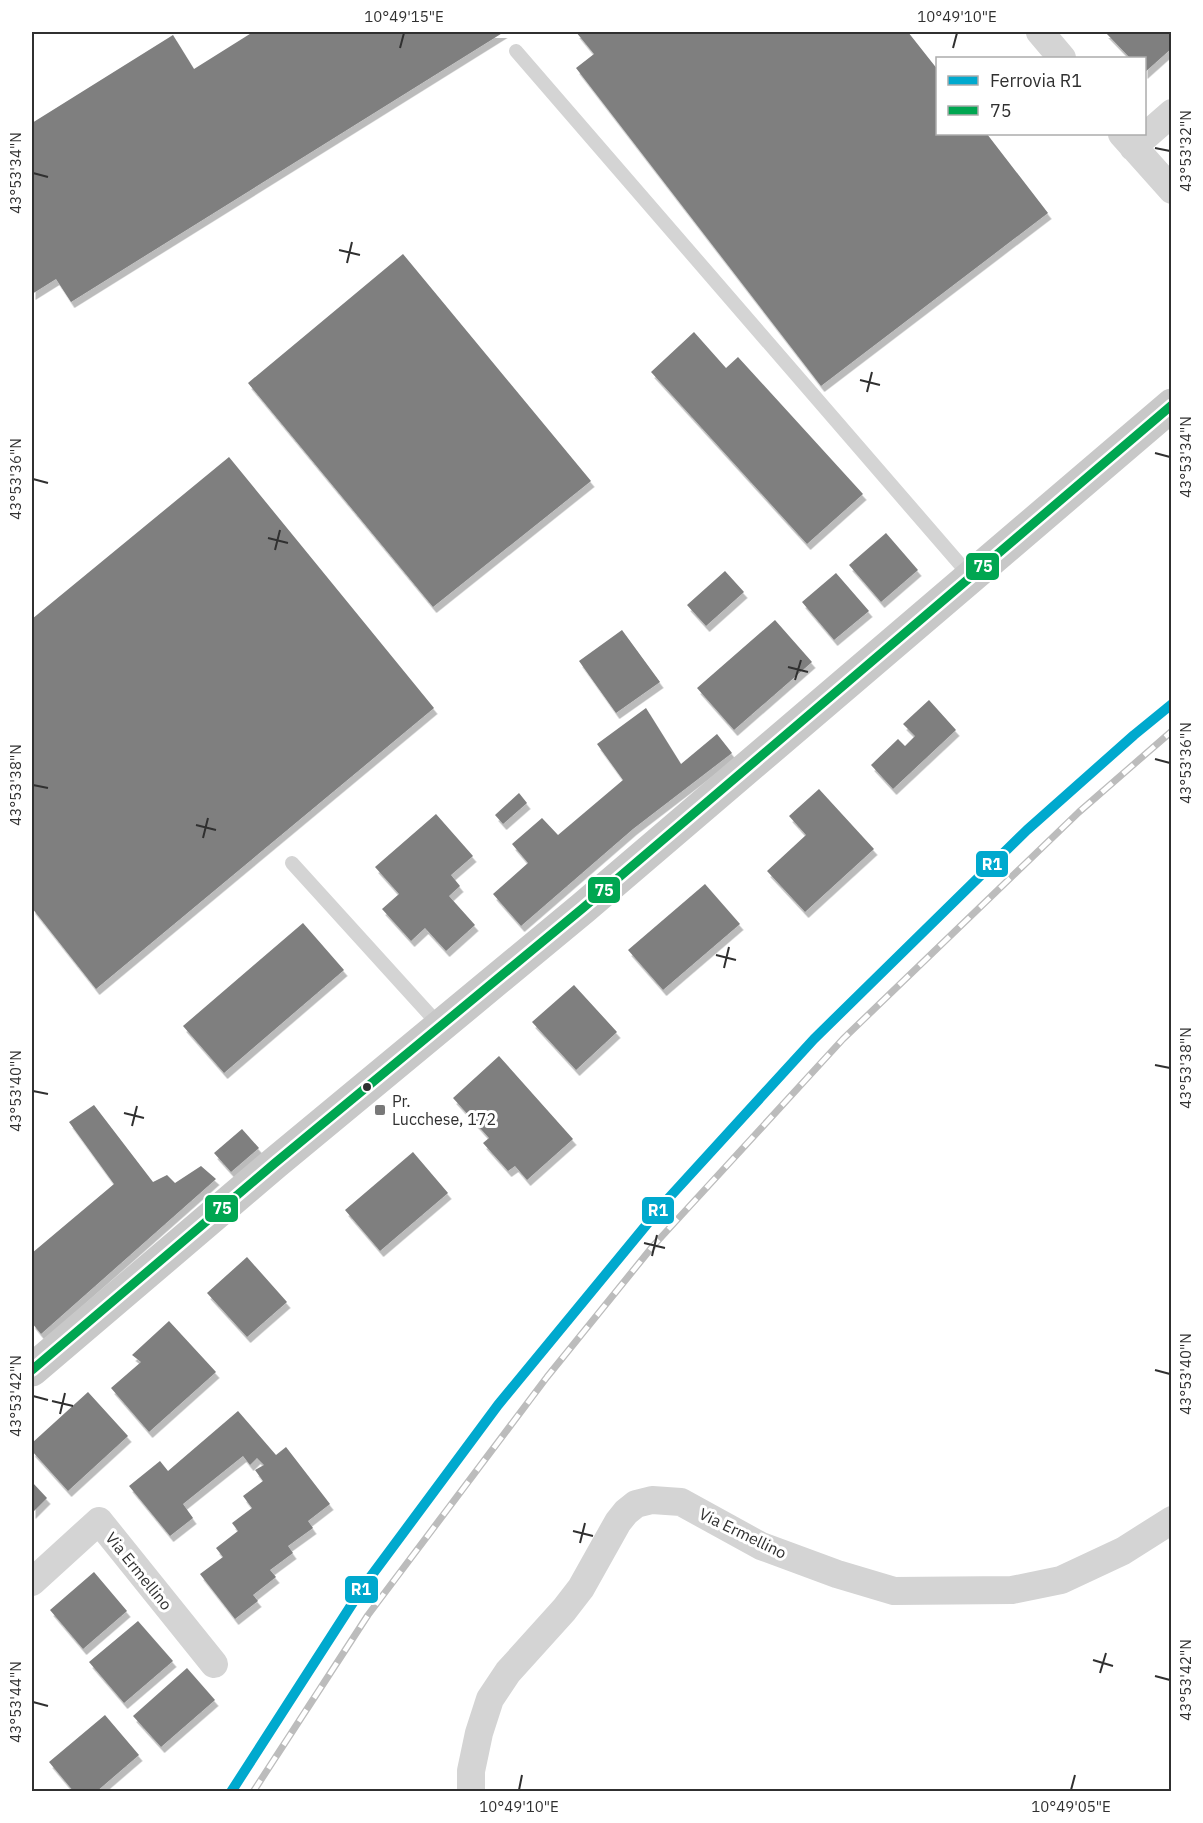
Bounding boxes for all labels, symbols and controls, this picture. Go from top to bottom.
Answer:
text: 10°49'15"E [364,7,444,26]
text: 10°49'10"E [917,7,997,26]
legend [936,57,1146,135]
text: Ferrovia R1 [990,69,1082,92]
text: 75 [990,99,1012,122]
text: 43°53'32"N [1176,110,1195,192]
text: 43°53'34"N [6,132,25,214]
text: 43°53'34"N [1176,416,1195,498]
text: 43°53'36"N [6,438,25,520]
line badge: 75 [965,552,1000,581]
text: 75 [973,556,993,576]
text: 43°53'36"N [1176,722,1195,804]
text: 43°53'38"N [6,744,25,826]
line badge: R1 [975,850,1009,878]
text: R1 [982,854,1003,874]
line badge: 75 [587,876,621,904]
text: 75 [594,880,614,900]
text: 43°53'38"N [1176,1027,1195,1109]
text: 43°53'40"N [6,1050,25,1132]
unlabelled marker [361,1081,373,1093]
place label: Pr. Lucchese, 172 [392,1091,496,1129]
marker: Pr. Lucchese, 172 [373,1103,387,1117]
line badge: 75 [204,1194,239,1223]
line badge: R1 [641,1196,675,1225]
text: 75 [212,1198,232,1218]
text: R1 [648,1200,669,1220]
text: 43°53'40"N [1176,1333,1195,1415]
text: 43°53'42"N [6,1355,25,1437]
street label: Via Ermellino [696,1503,790,1563]
street label: Via Ermellino [101,1528,177,1614]
line badge: R1 [344,1575,379,1604]
text: R1 [351,1579,372,1599]
text: 43°53'42"N [1176,1639,1195,1721]
text: 43°53'44"N [6,1661,25,1743]
text: 10°49'10"E [479,1797,559,1816]
text: 10°49'05"E [1031,1797,1111,1816]

